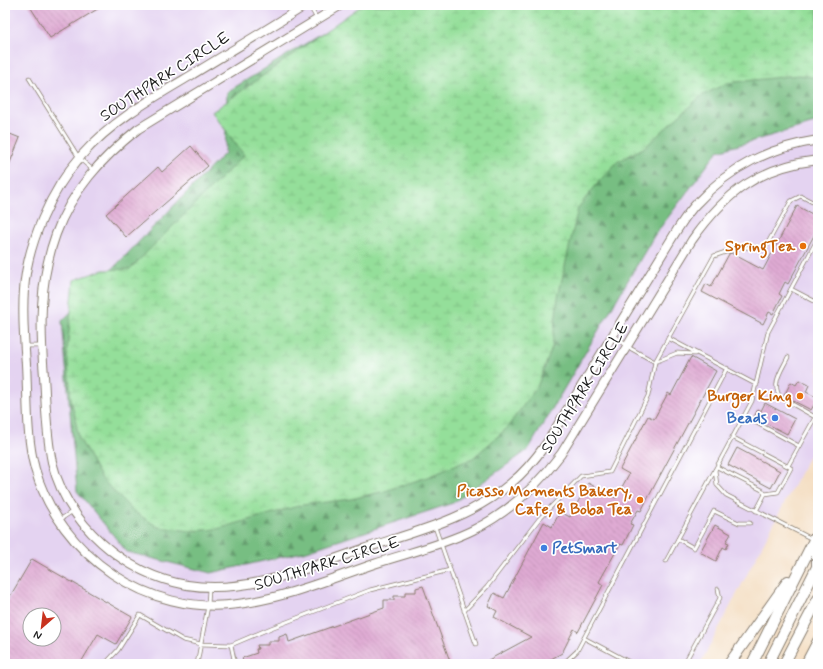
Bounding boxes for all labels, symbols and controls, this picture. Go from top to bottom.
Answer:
street label: SOUTHPARK CIRCLE [96,27,234,127]
place label: SpringTea [725,236,795,259]
marker: SpringTea [798,241,808,251]
street label: SOUTHPARK CIRCLE [536,319,634,457]
place label: Burger King [707,386,792,409]
marker: Burger King [795,391,805,401]
place label: Beads [727,408,768,429]
marker: Beads [770,413,780,423]
place label: Picasso Moments Bakery, Cafe, & Boba Tea [457,481,633,520]
marker: Picasso Moments Bakery, Cafe, & Boba Tea [635,495,645,505]
street label: SOUTHPARK CIRCLE [252,532,402,596]
place label: PetSmart [552,538,618,559]
marker: PetSmart [539,543,549,553]
north arrow [22,607,62,647]
text: N [31,627,44,643]

